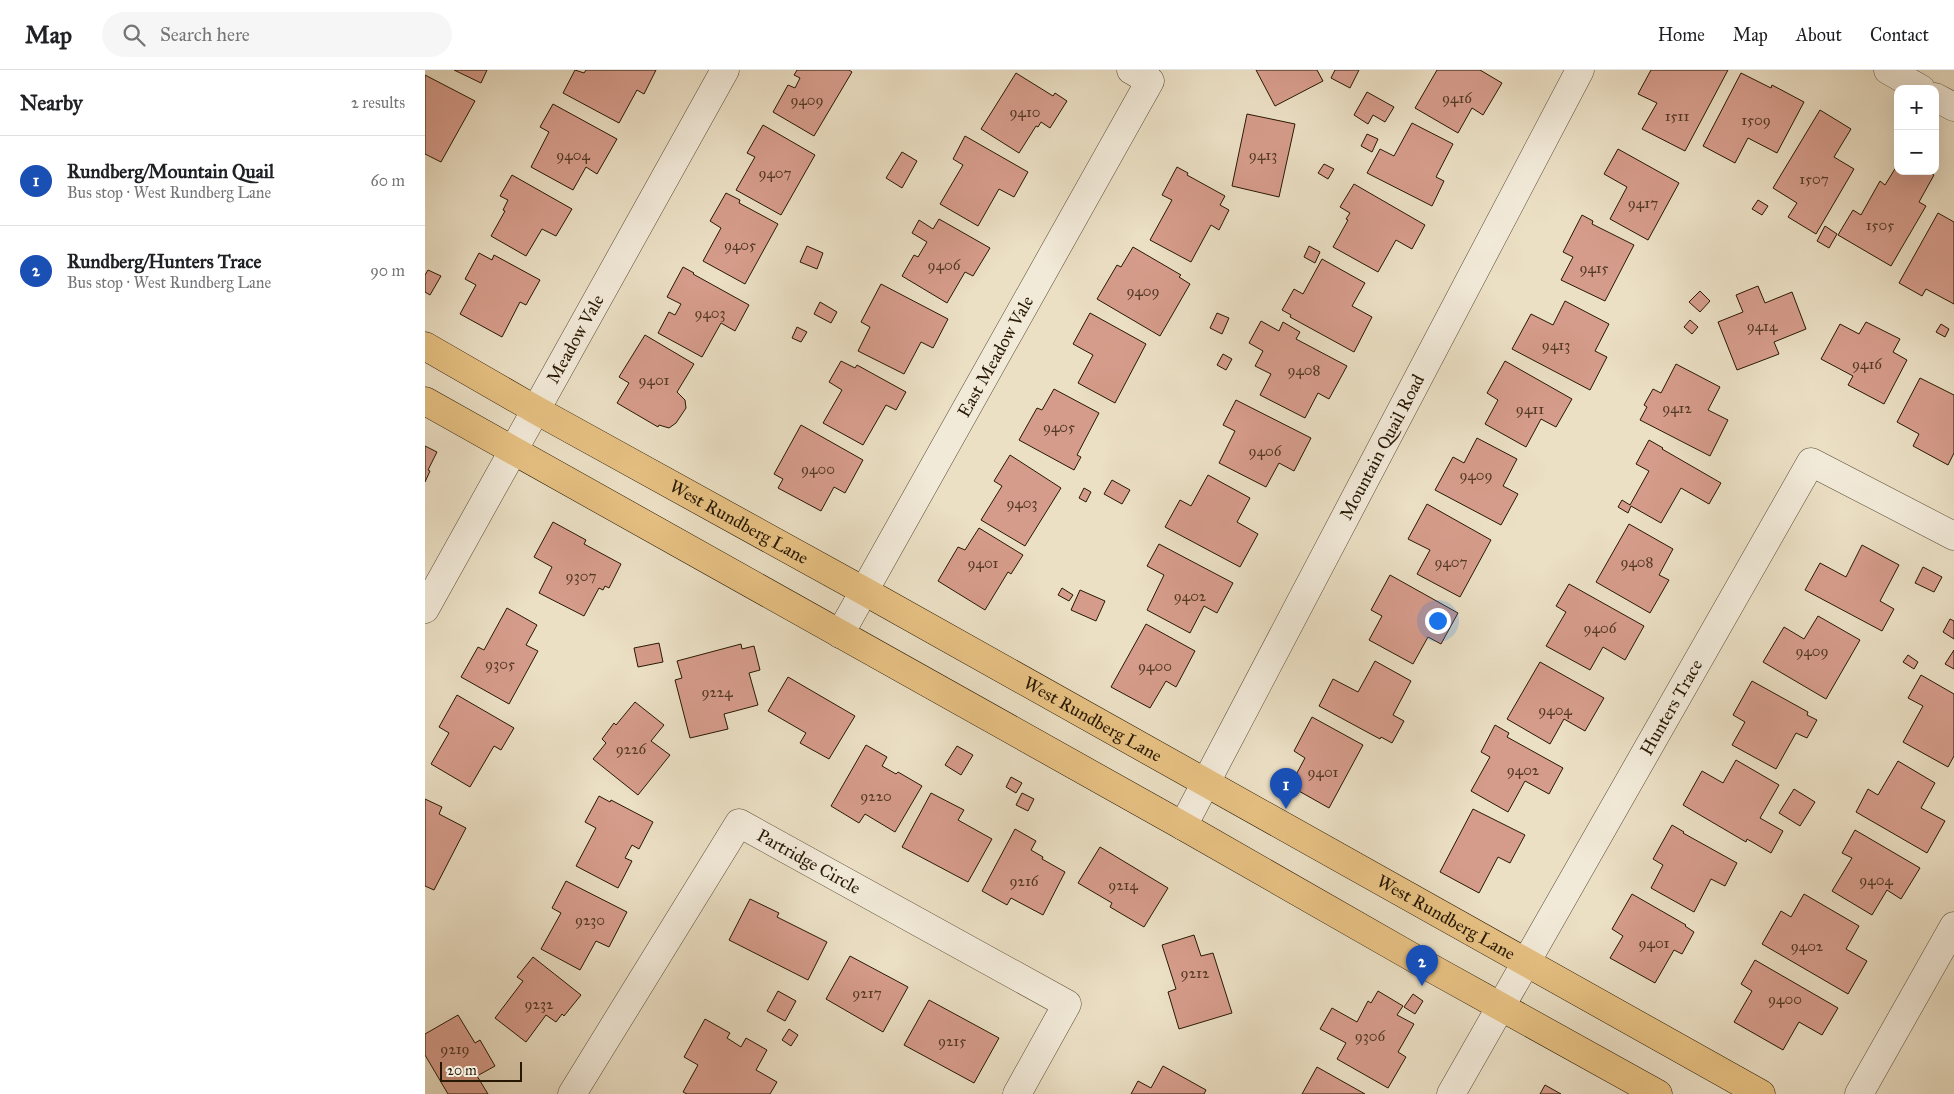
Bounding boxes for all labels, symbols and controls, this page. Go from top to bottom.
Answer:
search box [102,12,452,57]
text: Map [25,20,72,50]
icon: search [120,21,148,49]
text: Search here [160,23,250,46]
text: Home [1658,24,1705,46]
text: Map [1733,24,1768,46]
text: About [1796,24,1842,46]
text: Contact [1870,24,1929,46]
map controls [1894,85,1939,175]
button: + [1894,85,1939,130]
house number: 9416 [1442,89,1473,107]
text: Nearby [20,90,83,116]
house number: 9409 [790,91,824,109]
text: 2 results [351,93,405,112]
house number: 9410 [1009,103,1041,121]
house number: 1511 [1665,107,1689,125]
house number: 1509 [1741,111,1771,129]
button: − [1894,130,1939,175]
house number: 9404 [556,146,590,164]
house number: 9413 [1249,146,1277,164]
text: Rundberg/Mountain Quail [67,160,274,183]
house number: 9407 [758,164,792,182]
house number: 1507 [1799,170,1829,188]
text: 1 [33,171,39,190]
text: 60 m [371,171,405,190]
text: Bus stop · West Rundberg Lane [67,183,271,202]
house number: 9417 [1628,194,1658,212]
house number: 1505 [1866,216,1894,234]
house number: 9405 [724,236,756,254]
text: Rundberg/Hunters Trace [67,250,261,273]
house number: 9406 [928,256,962,274]
house number: 9415 [1579,259,1609,277]
text: 2 [32,261,40,280]
text: 90 m [370,261,405,280]
text: Bus stop · West Rundberg Lane [67,273,271,292]
house number: 9409 [1126,282,1160,300]
street label: Meadow Vale [542,291,609,387]
street label: East Meadow Vale [953,292,1038,421]
house number: 9403 [694,304,726,322]
house number: 9414 [1747,317,1778,335]
house number: 9413 [1542,336,1570,354]
house number: 9416 [1852,355,1883,373]
house number: 9408 [1287,361,1321,379]
street label: Mountain Quail Road [1335,370,1429,524]
house number: 9401 [639,371,670,389]
house number: 9412 [1662,399,1692,417]
house number: 9411 [1516,400,1544,418]
house number: 9405 [1043,418,1075,436]
house number: 9406 [1249,442,1283,460]
house number: 9400 [801,460,835,478]
house number: 9409 [1459,466,1493,484]
street label: West Rundberg Lane [666,475,812,569]
house number: 9403 [1006,494,1038,512]
house number: 9407 [1434,553,1468,571]
house number: 9408 [1620,553,1654,571]
house number: 9401 [968,554,999,572]
house number: 9307 [566,567,596,585]
house number: 9402 [1174,587,1207,605]
your location [1425,608,1451,634]
house number: 9406 [1584,619,1618,637]
house number: 9409 [1795,642,1829,660]
house number: 9305 [485,655,515,673]
street label: Hunters Trace [1635,655,1707,759]
house number: 9400 [1138,657,1172,675]
street label: West Rundberg Lane [1020,672,1166,767]
house number: 9224 [701,683,733,701]
house number: 9404 [1538,701,1572,719]
house number: 9226 [616,740,648,758]
house number: 9402 [1507,761,1540,779]
house number: 9401 [1308,763,1339,781]
pin: 1 [1270,768,1302,809]
house number: 9220 [860,787,892,805]
street label: Partridge Circle [753,824,864,899]
street label: West Rundberg Lane [1373,870,1519,965]
house number: 9404 [1859,871,1893,889]
house number: 9216 [1009,872,1040,890]
house number: 9214 [1108,876,1139,894]
house number: 9230 [575,911,605,929]
house number: 9401 [1639,934,1670,952]
house number: 9402 [1791,937,1824,955]
pin: 2 [1406,945,1438,986]
house number: 9212 [1181,964,1210,982]
house number: 9217 [852,984,882,1002]
house number: 9400 [1768,990,1802,1008]
house number: 9232 [525,995,554,1013]
house number: 9306 [1355,1027,1387,1045]
house number: 9215 [938,1032,966,1050]
house number: 9219 [440,1040,470,1058]
scale bar [440,1059,523,1082]
text: 20 m [447,1062,477,1079]

